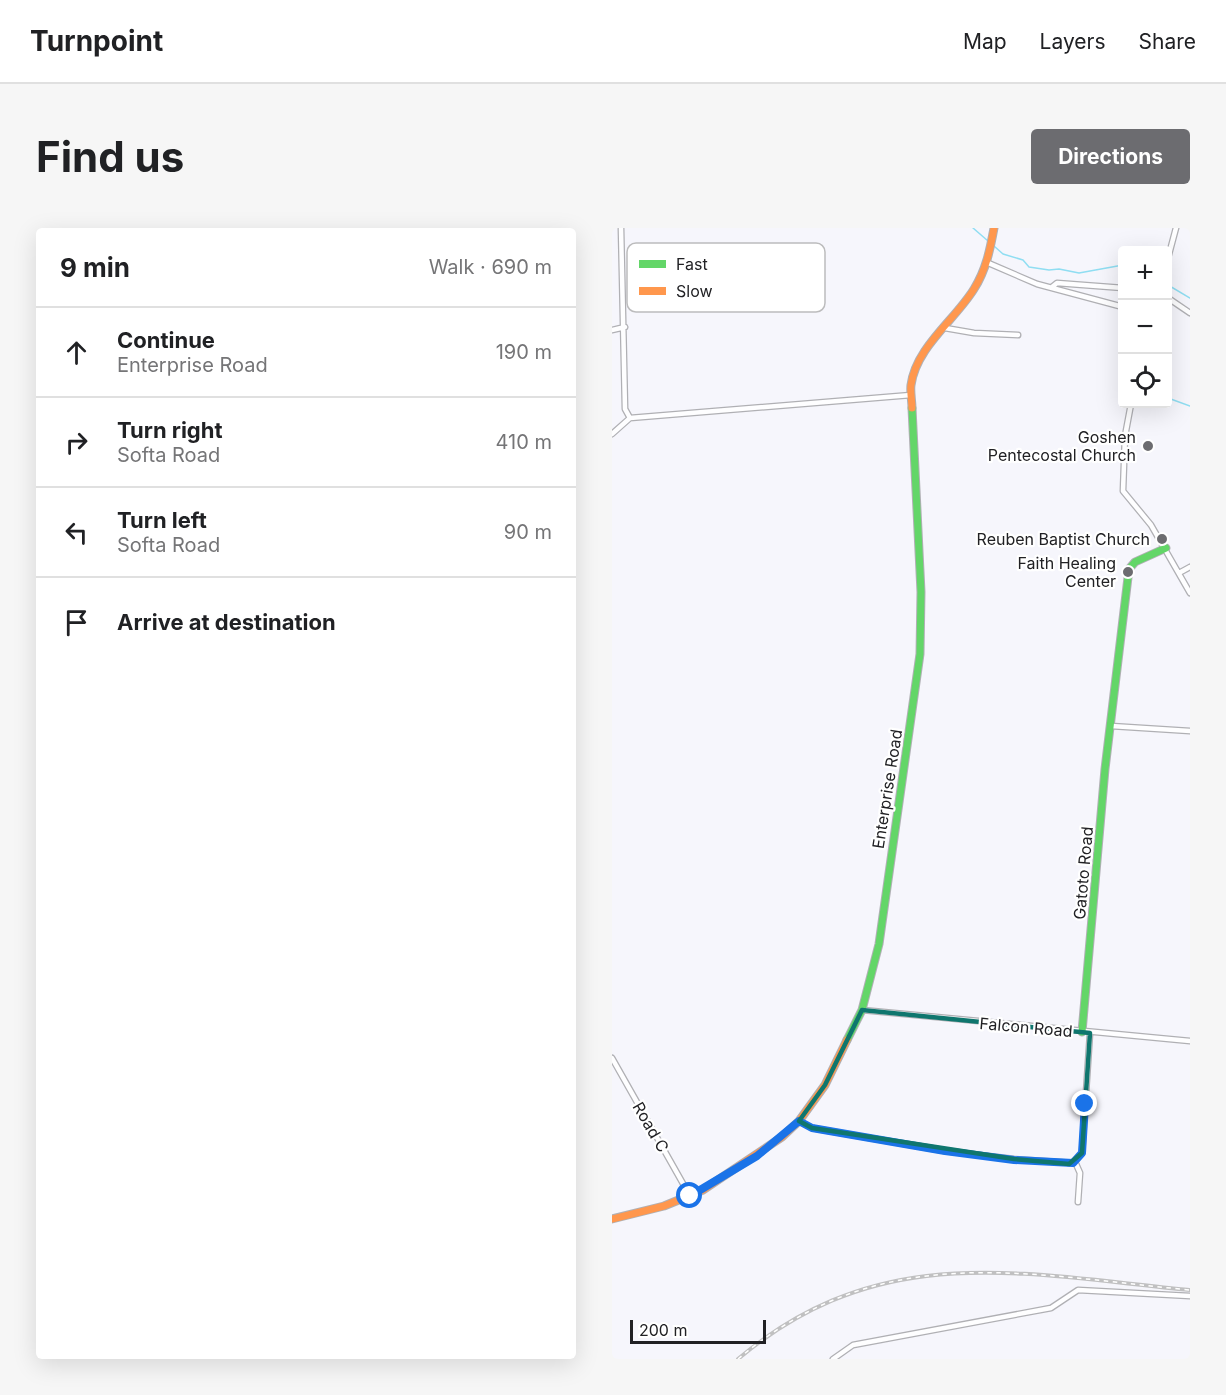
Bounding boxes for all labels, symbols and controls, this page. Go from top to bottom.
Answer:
text: Turnpoint [30,24,163,58]
text: Map [963,29,1007,54]
text: Layers [1040,29,1106,54]
text: Share [1139,29,1196,54]
button: Directions [1031,129,1190,184]
text: Find us [36,131,184,182]
legend [627,243,825,312]
map controls [1118,246,1172,408]
button: + [1118,246,1172,300]
text: 9 min [60,252,130,283]
text: Fast [676,254,708,274]
text: Walk · 690 m [429,255,552,279]
text: Slow [676,281,713,301]
button: − [1118,300,1172,354]
text: Continue [117,327,215,353]
icon: ahead [60,336,93,369]
text: 190 m [496,340,552,364]
text: Enterprise Road [117,353,268,377]
button: locate [1118,354,1172,408]
text: Turn right [117,417,223,443]
icon: right [60,426,93,459]
place label: Goshen Pentecostal Church [988,427,1136,465]
text: 410 m [496,430,552,454]
marker: Goshen Pentecostal Church [1141,439,1155,453]
text: Softa Road [117,443,220,467]
text: Turn left [117,507,207,533]
icon: left [60,516,93,549]
text: 90 m [504,520,552,544]
place label: Reuben Baptist Church [977,529,1150,549]
marker: Reuben Baptist Church [1155,532,1169,546]
text: Softa Road [117,533,220,557]
place label: Faith Healing Center [1018,553,1116,591]
marker: Faith Healing Center [1121,565,1135,579]
icon: arrive [60,606,93,639]
text: Arrive at destination [117,609,336,635]
street label: Enterprise Road [868,728,906,850]
street label: Gatoto Road [1069,826,1097,920]
street label: Falcon Road [979,1013,1073,1041]
route end [1071,1090,1097,1116]
street label: Road C [629,1098,673,1156]
route start [676,1182,702,1208]
scale bar [630,1317,766,1344]
text: 200 m [639,1320,687,1340]

